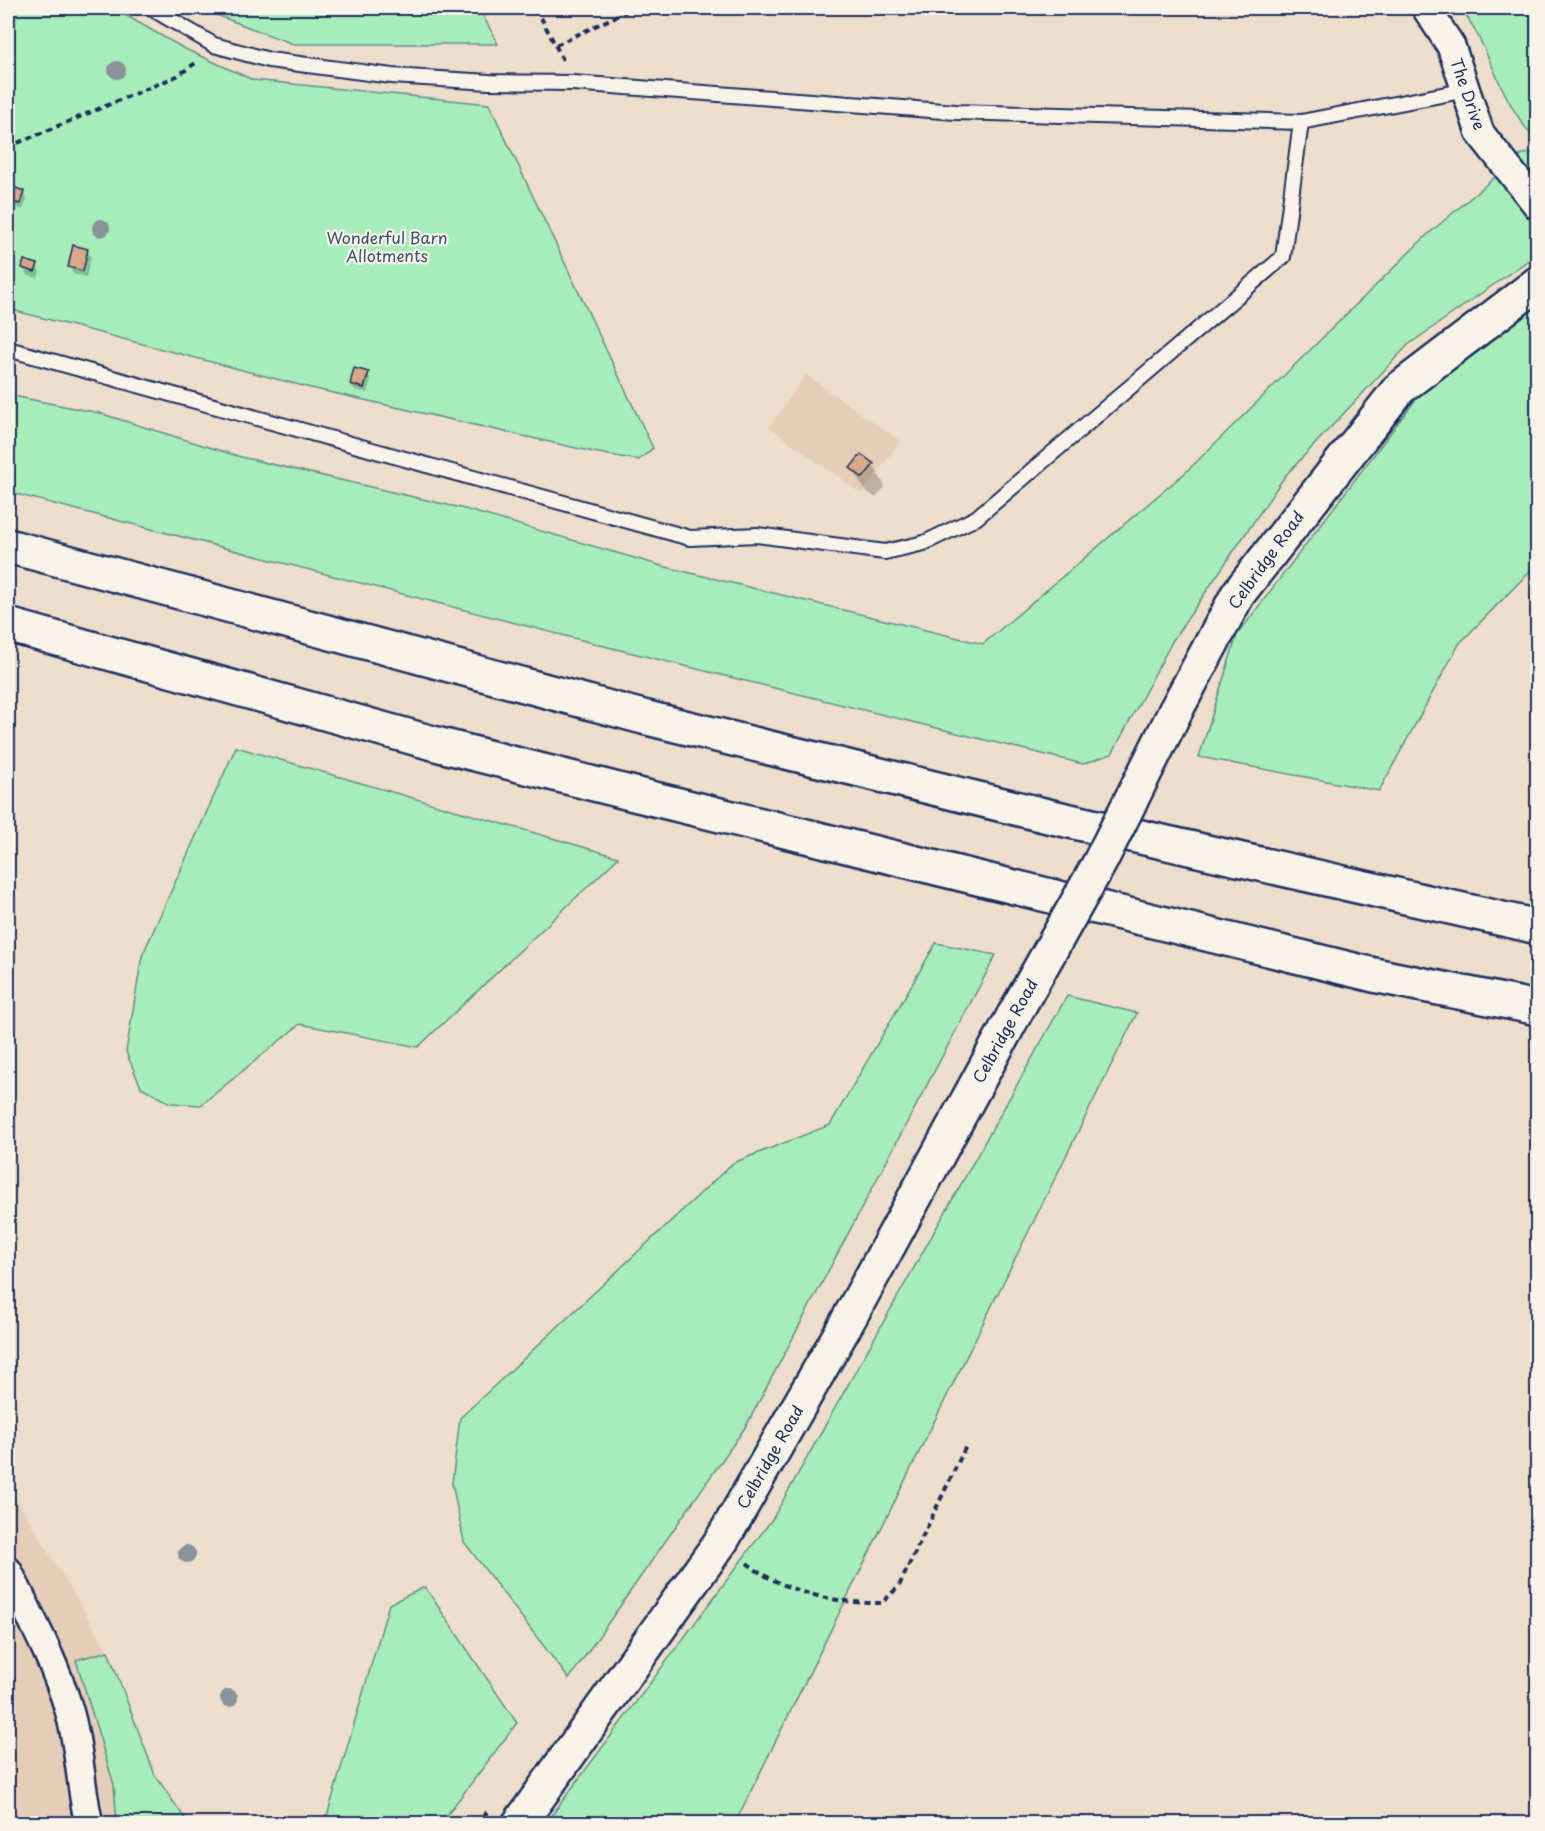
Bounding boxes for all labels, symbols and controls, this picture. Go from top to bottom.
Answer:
street label: The Drive [1445,55,1492,133]
park label: Wonderful Barn Allotments [327,225,447,267]
street label: Celbridge Road [1221,505,1309,613]
street label: Celbridge Road [966,974,1043,1087]
street label: Celbridge Road [730,1400,809,1513]

